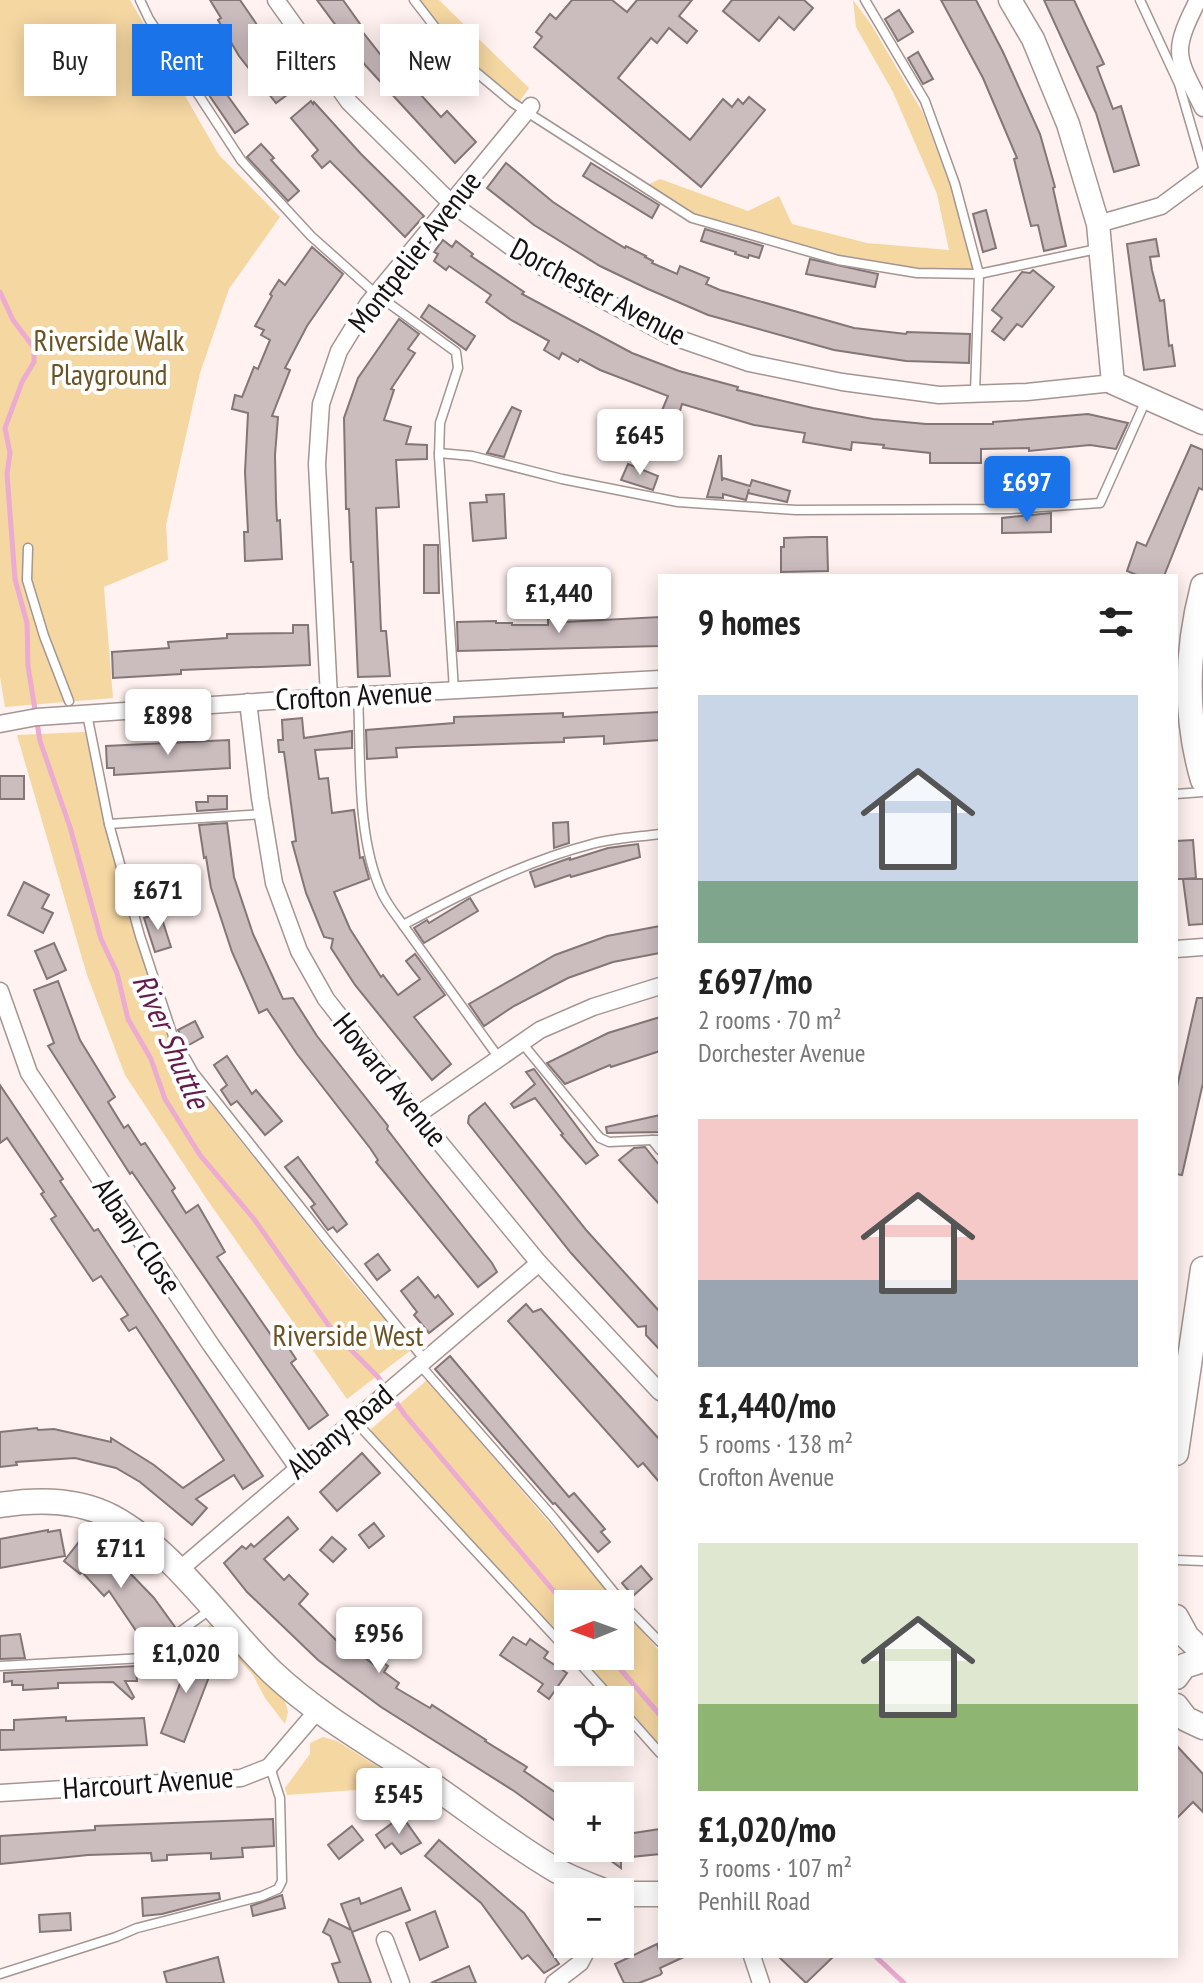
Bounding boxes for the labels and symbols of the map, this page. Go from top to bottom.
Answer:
street label: Montpelier Avenue [339,162,489,340]
street label: Dorchester Avenue [504,228,693,353]
park label: Riverside Walk Playground [34,320,185,393]
pin: £645 [593,409,687,477]
pin: £697 [980,456,1074,524]
pin: £1,440 [494,567,624,635]
street label: Crofton Avenue [274,671,433,718]
pin: £898 [121,689,215,757]
pin: £671 [111,864,205,932]
water label: River Shuttle [124,967,221,1116]
street label: Howard Avenue [325,1004,457,1154]
street label: Albany Close [85,1169,191,1301]
park label: Riverside West [273,1315,424,1354]
street label: Albany Road [278,1375,400,1487]
pin: £711 [74,1522,168,1590]
north arrow [554,1590,634,1670]
pin: £956 [332,1607,426,1675]
pin: £1,020 [121,1627,251,1695]
street label: Harcourt Avenue [61,1756,235,1807]
pin: £545 [352,1768,446,1836]

